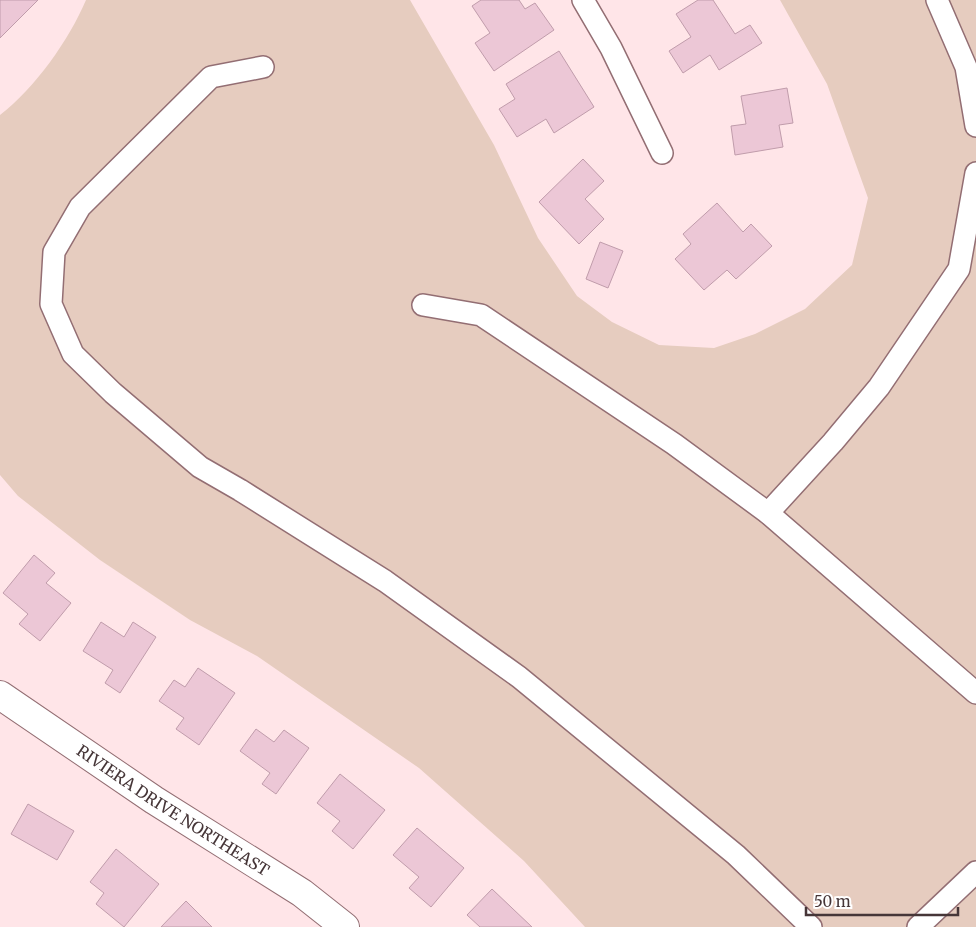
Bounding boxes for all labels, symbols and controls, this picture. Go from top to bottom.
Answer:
street label: RIVIERA DRIVE NORTHEAST [73,740,273,880]
scale bar [806,884,958,916]
text: 50 m [814,892,851,911]

